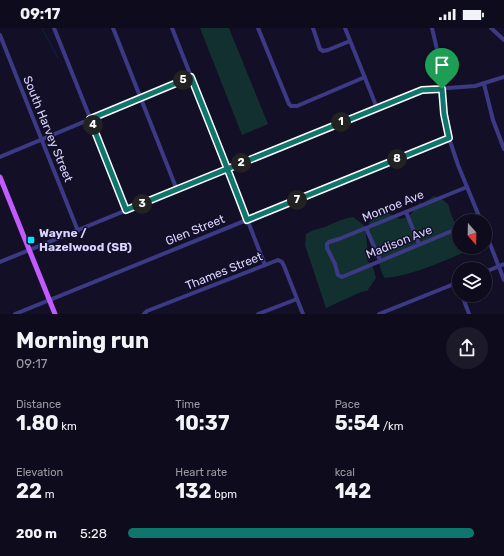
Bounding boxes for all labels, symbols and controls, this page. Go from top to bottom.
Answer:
text: 09:17 [20,5,60,23]
pin [425,48,459,89]
icon: arrive [431,54,453,76]
pin: 5 [173,70,193,90]
text: 5 [179,73,187,86]
street label: South Harvey Street [20,74,76,184]
pin: 1 [331,112,351,132]
pin: 4 [83,115,103,135]
text: 1 [338,115,344,128]
text: 4 [89,118,97,131]
pin: 8 [387,149,407,169]
text: 8 [393,152,401,165]
pin: 2 [231,153,251,173]
text: 2 [237,156,245,169]
street label: Monroe Ave [360,187,426,225]
pin: 7 [287,190,307,210]
text: 7 [294,193,300,206]
pin: 3 [132,194,152,214]
text: 3 [138,197,146,210]
street label: Glen Street [163,212,227,248]
north arrow [452,214,492,254]
map controls [452,214,492,302]
street label: Madison Ave [364,222,434,262]
place label: Wayne / Hazelwood (SB) [39,226,132,254]
marker: Wayne / Hazelwood (SB) [26,235,36,245]
street label: Thames Street [183,249,265,293]
button: layers [452,262,492,302]
text: Morning run [16,327,149,354]
button: share [446,327,488,369]
text: 09:17 [16,356,48,371]
text: Distance [16,398,61,411]
text: Time [175,398,200,411]
text: Pace [335,398,360,411]
text: 1.80 [16,411,59,435]
text: 10:37 [175,411,229,435]
text: 5:54 [335,411,380,435]
text: km [59,420,77,433]
text: /km [380,420,403,433]
text: Elevation [16,466,63,479]
text: Heart rate [175,466,227,479]
text: kcal [335,466,355,479]
text: 22 [16,479,42,503]
text: 132 [175,479,211,503]
text: 142 [335,479,371,503]
text: m [42,488,54,501]
text: bpm [211,488,237,501]
text: 200 m [16,526,57,541]
text: 5:28 [80,526,107,541]

